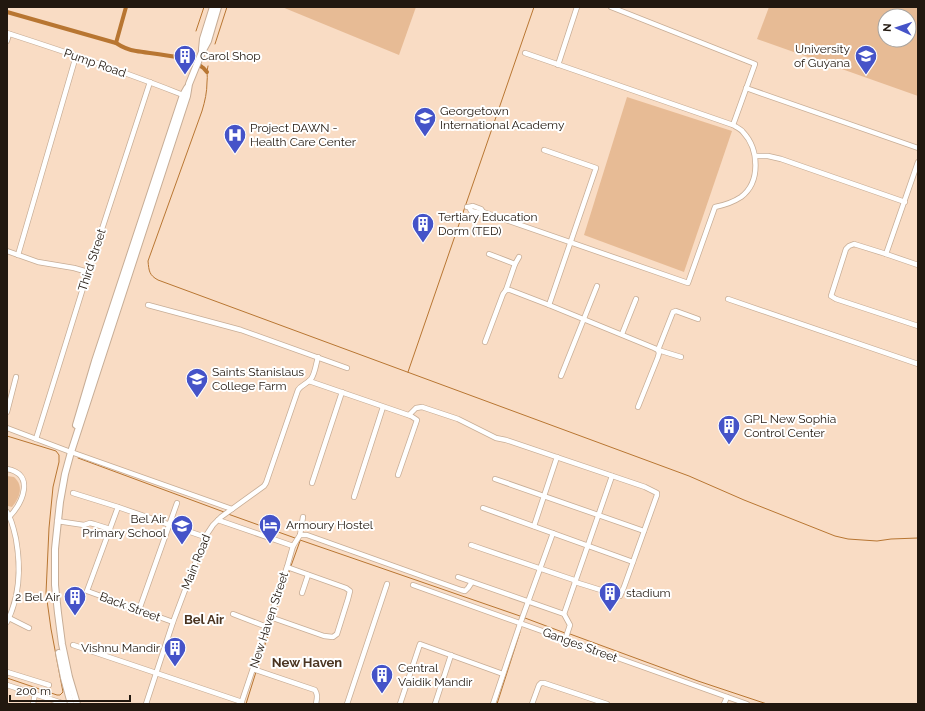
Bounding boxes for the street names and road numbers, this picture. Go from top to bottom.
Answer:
street label: Pump Road [62,46,128,80]
street label: Third Street [75,227,109,293]
street label: Main Road [179,532,213,592]
street label: New Haven Street [247,570,291,670]
street label: Back Street [98,590,162,624]
street label: Ganges Street [541,625,619,665]

